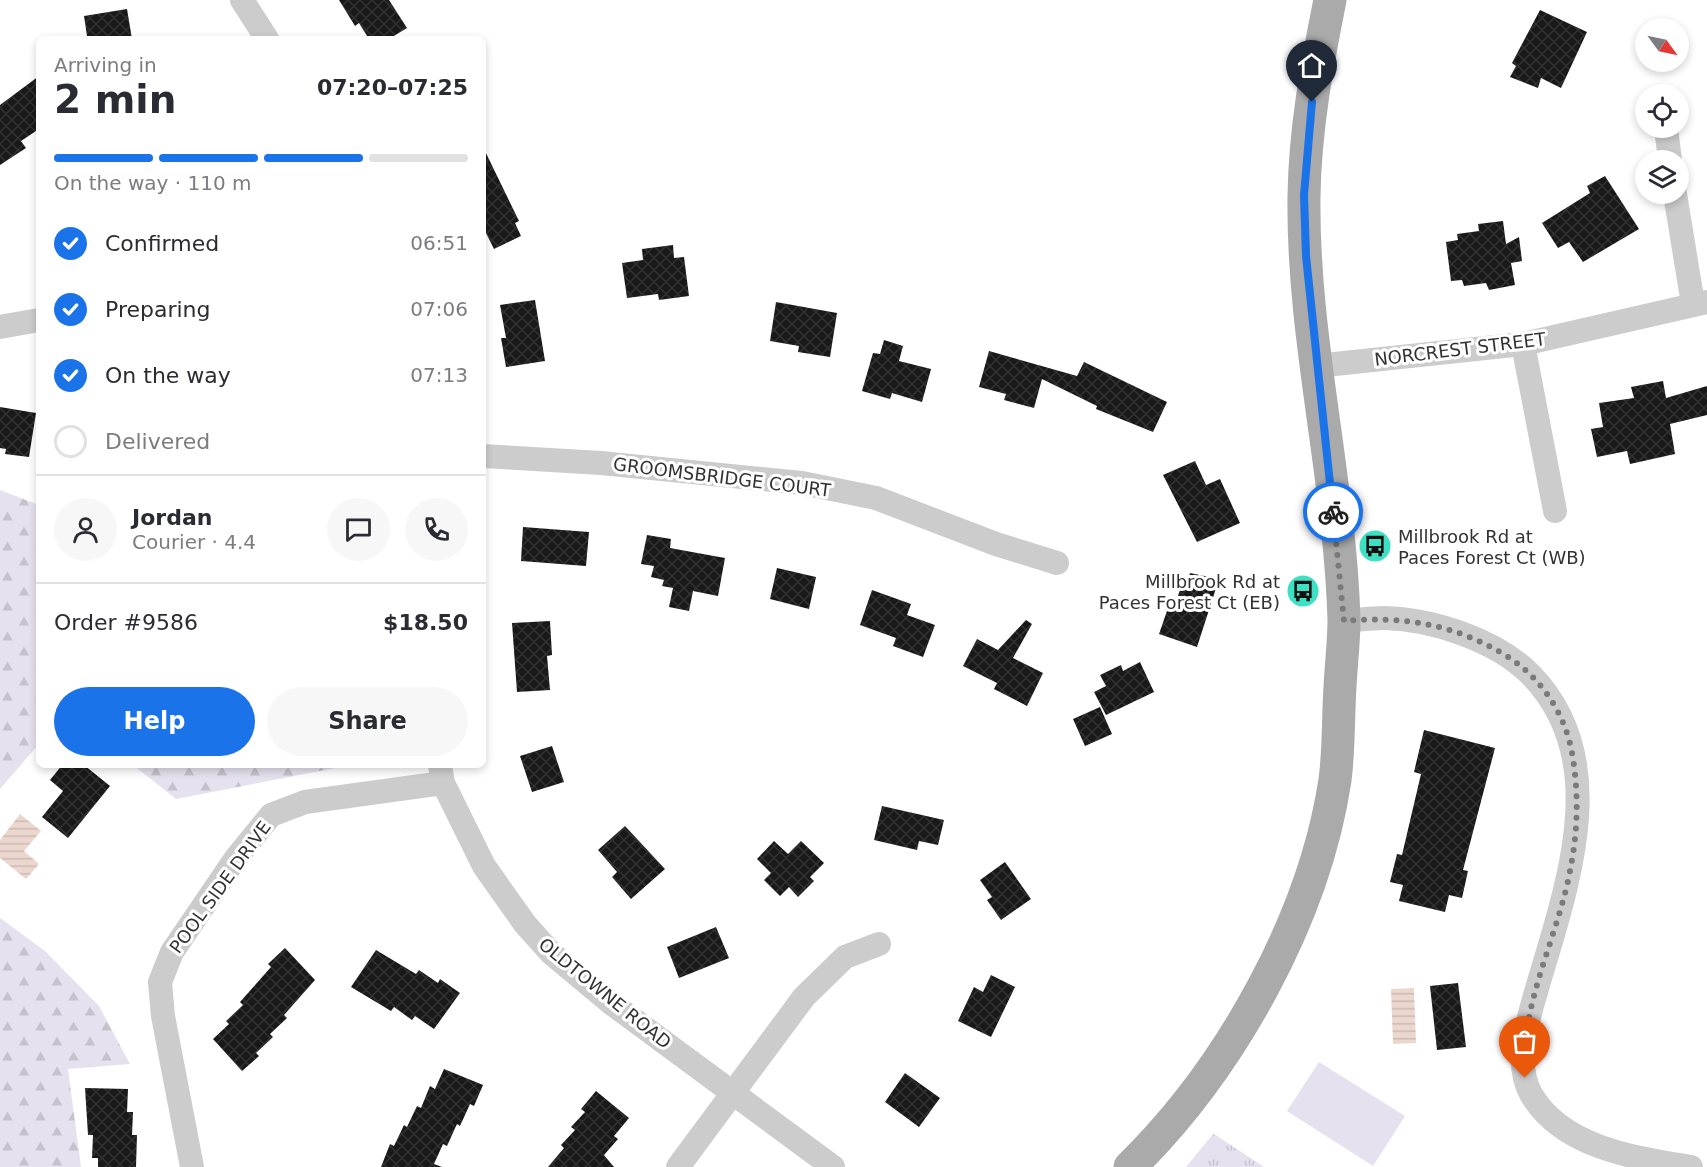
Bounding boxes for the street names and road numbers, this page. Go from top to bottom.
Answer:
street label: NORCREST STREET [1373,328,1548,370]
street label: GROOMSBRIDGE COURT [612,453,833,501]
street label: POOL SIDE DRIVE [165,817,275,957]
street label: OLDTOWNE ROAD [535,933,675,1053]

